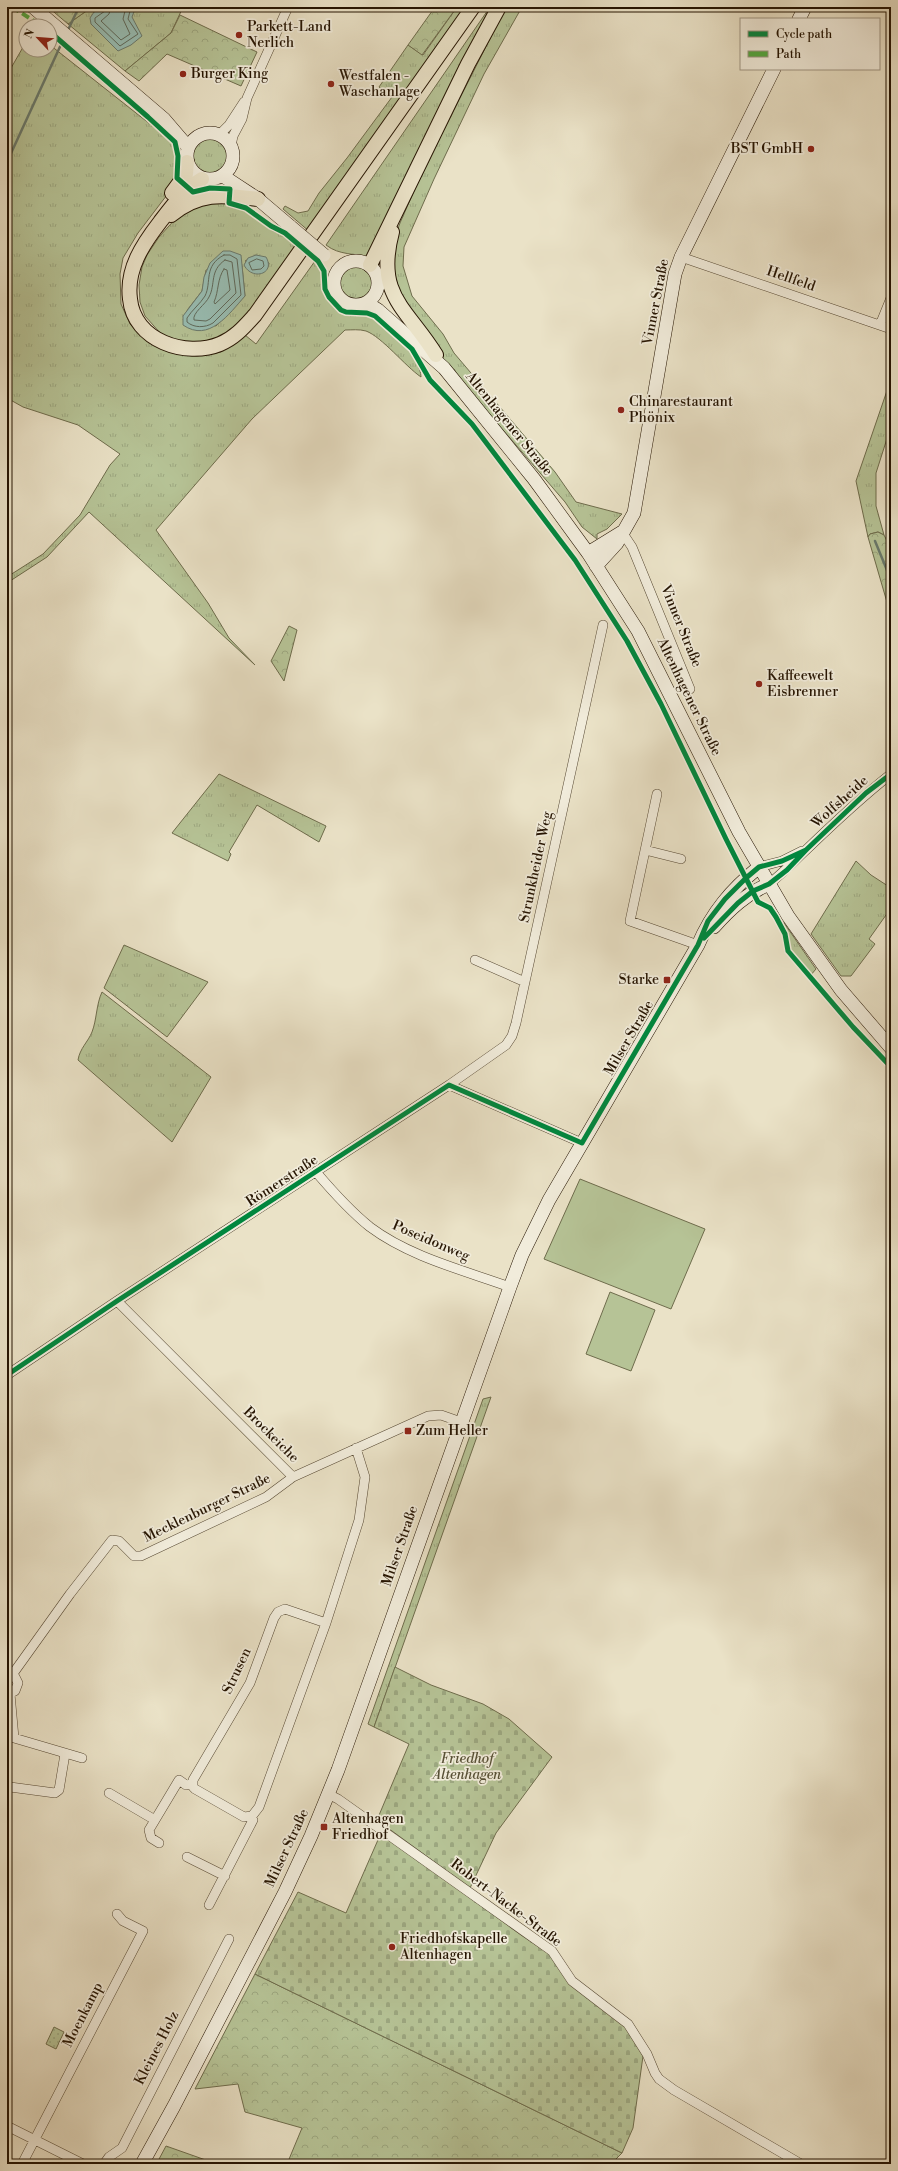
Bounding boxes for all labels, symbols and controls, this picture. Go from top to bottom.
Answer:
north arrow [18,18,58,58]
place label: Parkett-Land Nerlich [247,18,331,52]
legend [740,18,880,70]
text: N [22,27,38,41]
text: Cycle path [776,27,832,42]
marker: Parkett-Land Nerlich [234,30,244,40]
text: Path [776,47,801,62]
place label: Burger King [190,65,269,83]
place label: Westfalen - Waschanlage [338,67,420,101]
marker: Burger King [178,69,188,79]
marker: Westfalen - Waschanlage [326,79,336,89]
place label: BST GmbH [730,140,804,158]
marker: BST GmbH [806,144,816,154]
street label: Vinner Straße [639,257,673,348]
street label: Hellfeld [764,262,818,296]
street label: Altenhagener Straße [461,367,557,480]
place label: Chinarestaurant Phönix [629,393,733,427]
marker: Chinarestaurant Phönix [616,405,626,415]
street label: Vinner Straße [656,581,706,670]
street label: Altenhagener Straße [652,634,725,759]
place label: Kaffeewelt Eisbrenner [767,667,838,701]
marker: Kaffeewelt Eisbrenner [754,679,764,689]
street label: Wolfsheide [807,772,872,833]
street label: Strunkheider Weg [515,809,557,924]
place label: Starke [619,971,659,989]
marker: Starke [662,975,672,985]
street label: Milser Straße [600,997,658,1079]
street label: Römerstraße [243,1151,321,1211]
street label: Poseidonweg [390,1217,473,1266]
street label: Brockeiche [239,1403,303,1467]
place label: Zum Heller [416,1422,488,1440]
marker: Zum Heller [403,1426,413,1436]
street label: Mecklenburger Straße [140,1469,274,1547]
street label: Milser Straße [378,1503,422,1589]
street label: Strusen [218,1644,256,1697]
park label: Friedhof Altenhagen [431,1750,501,1784]
street label: Milser Straße [261,1806,313,1890]
place label: Altenhagen Friedhof [331,1810,405,1844]
marker: Altenhagen Friedhof [319,1822,329,1832]
street label: Robert-Nacke-Straße [447,1855,565,1951]
place label: Friedhofskapelle Altenhagen [399,1930,508,1964]
marker: Friedhofskapelle Altenhagen [387,1942,397,1952]
street label: Moenkamp [59,1979,107,2051]
street label: Kleines Holz [131,2008,183,2088]

